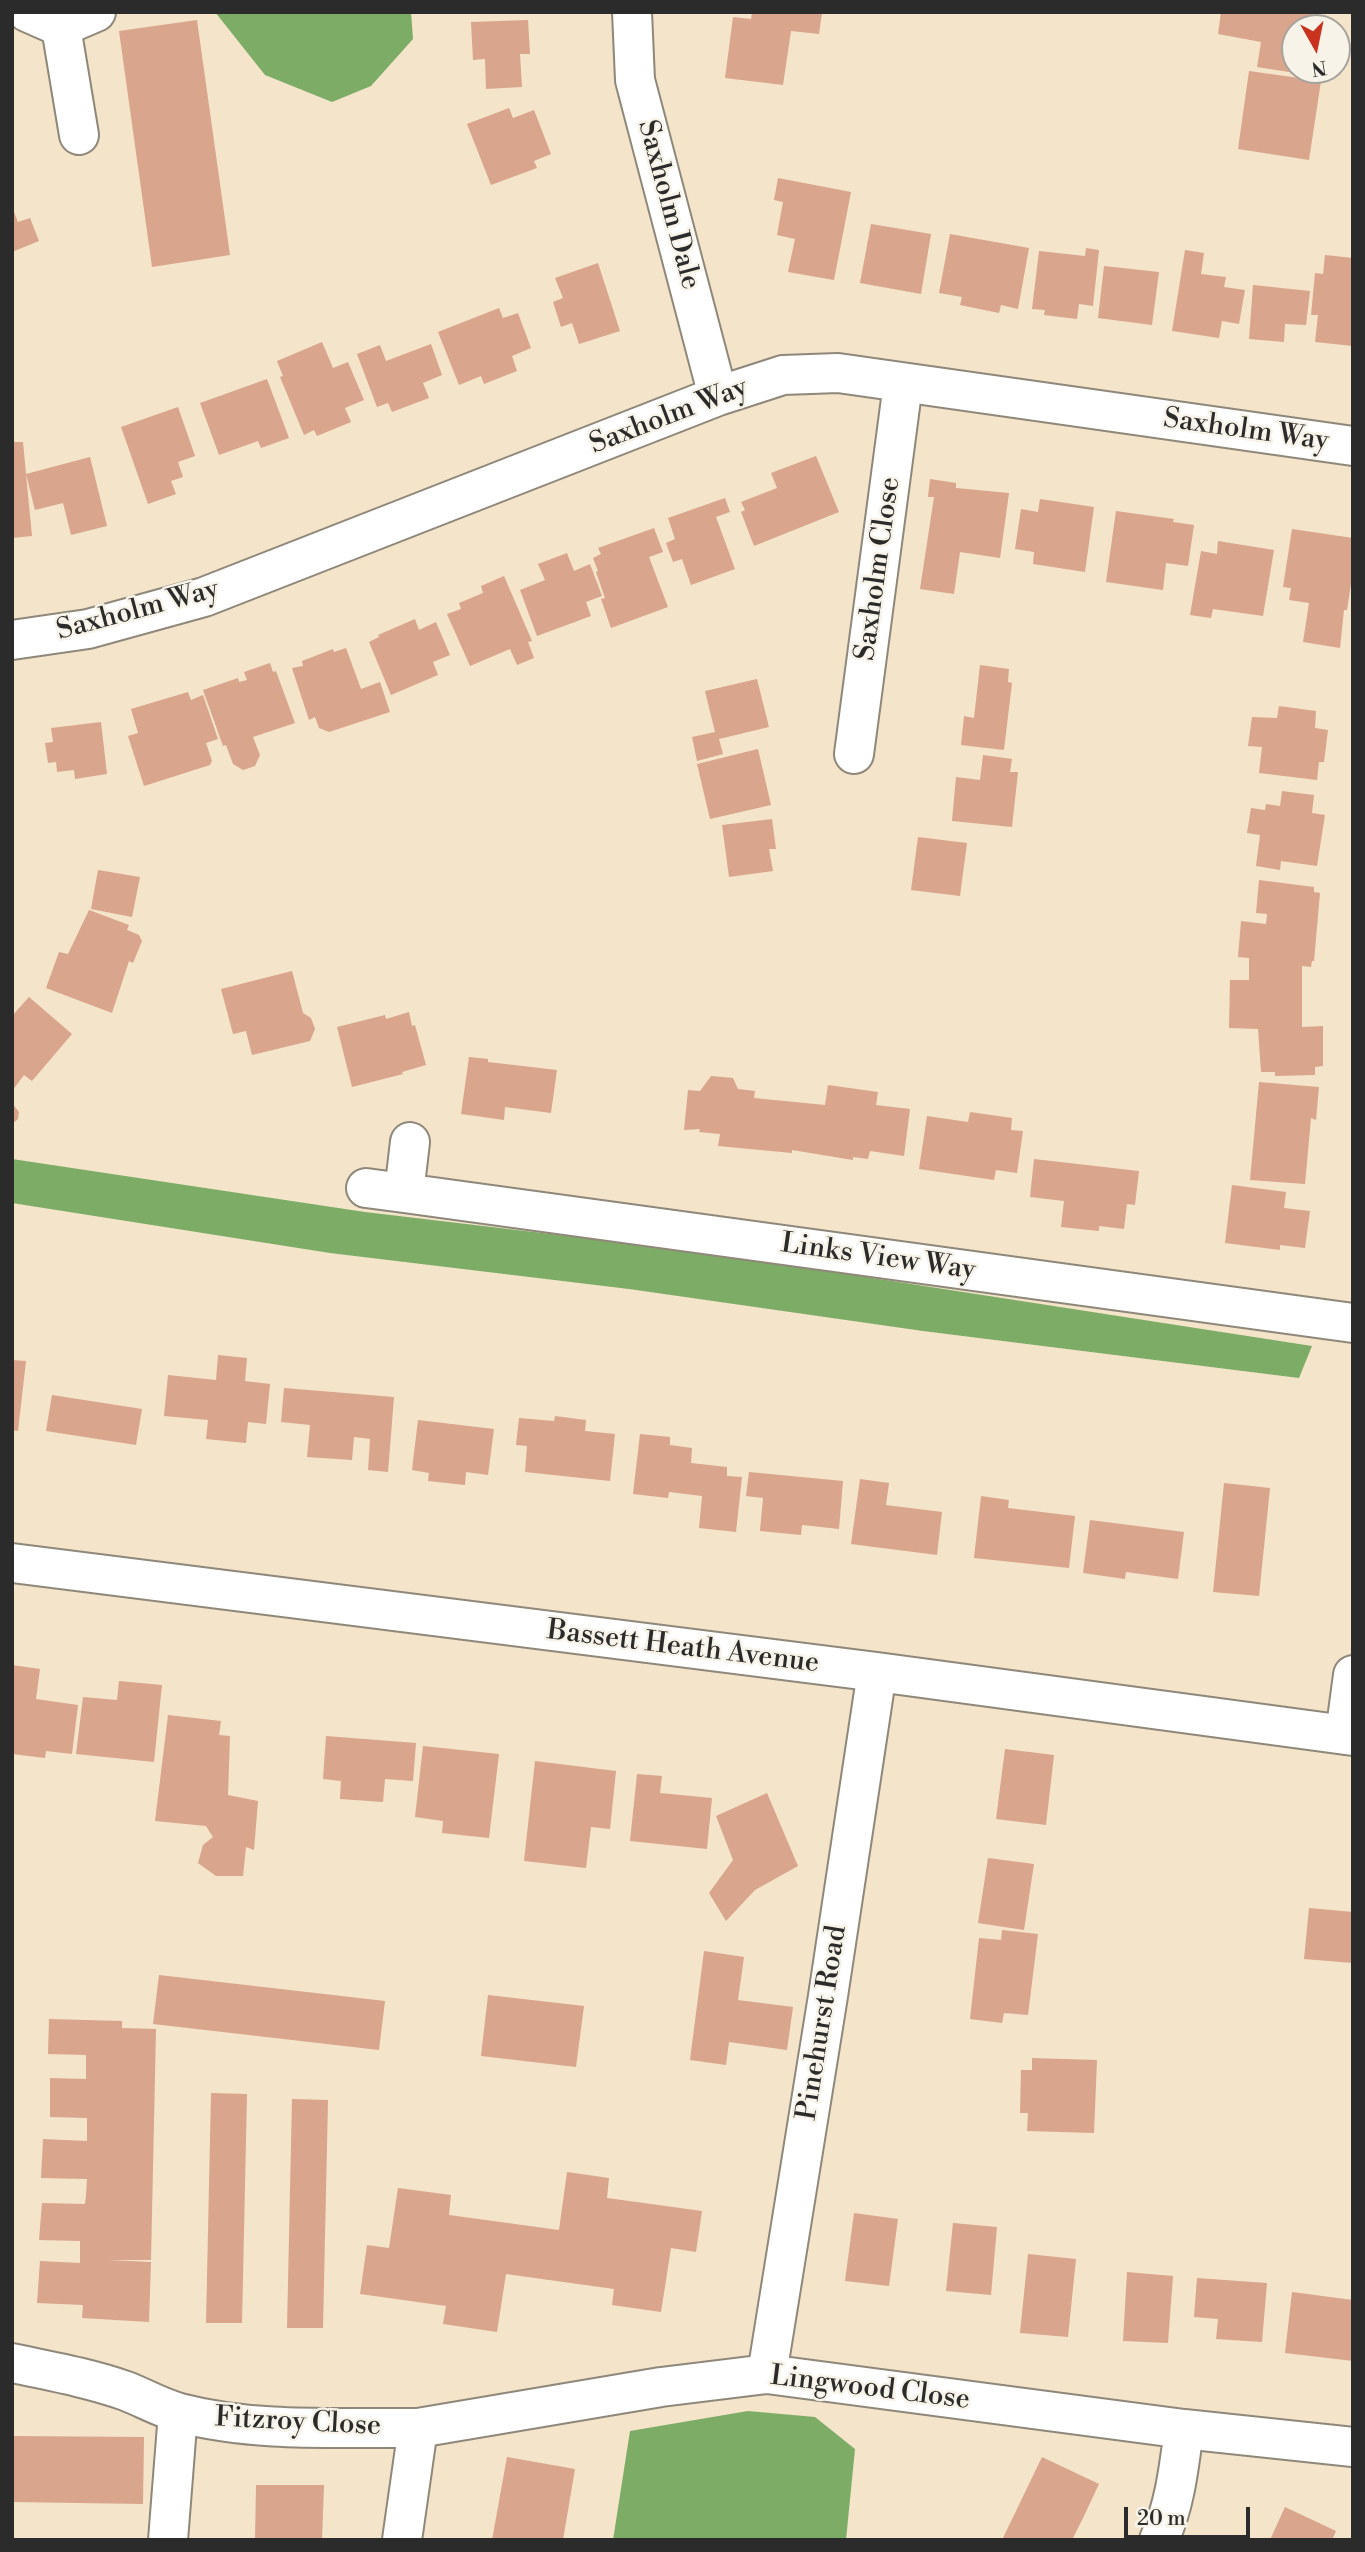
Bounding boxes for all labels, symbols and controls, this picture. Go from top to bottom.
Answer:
north arrow [1281,14,1351,84]
text: N [1310,55,1328,81]
street label: Saxholm Dale [629,117,707,293]
street label: Saxholm Way [585,371,753,463]
street label: Saxholm Way [1161,403,1331,459]
street label: Saxholm Close [849,475,909,663]
street label: Saxholm Way [53,573,223,649]
street label: Links View Way [779,1228,977,1288]
street label: Bassett Heath Avenue [545,1615,821,1681]
street label: Pinehurst Road [791,1923,855,2123]
street label: Lingwood Close [768,2360,972,2418]
street label: Fitzroy Close [214,2402,382,2444]
scale bar [1127,2492,1253,2536]
text: 20 m [1137,2506,1186,2532]

